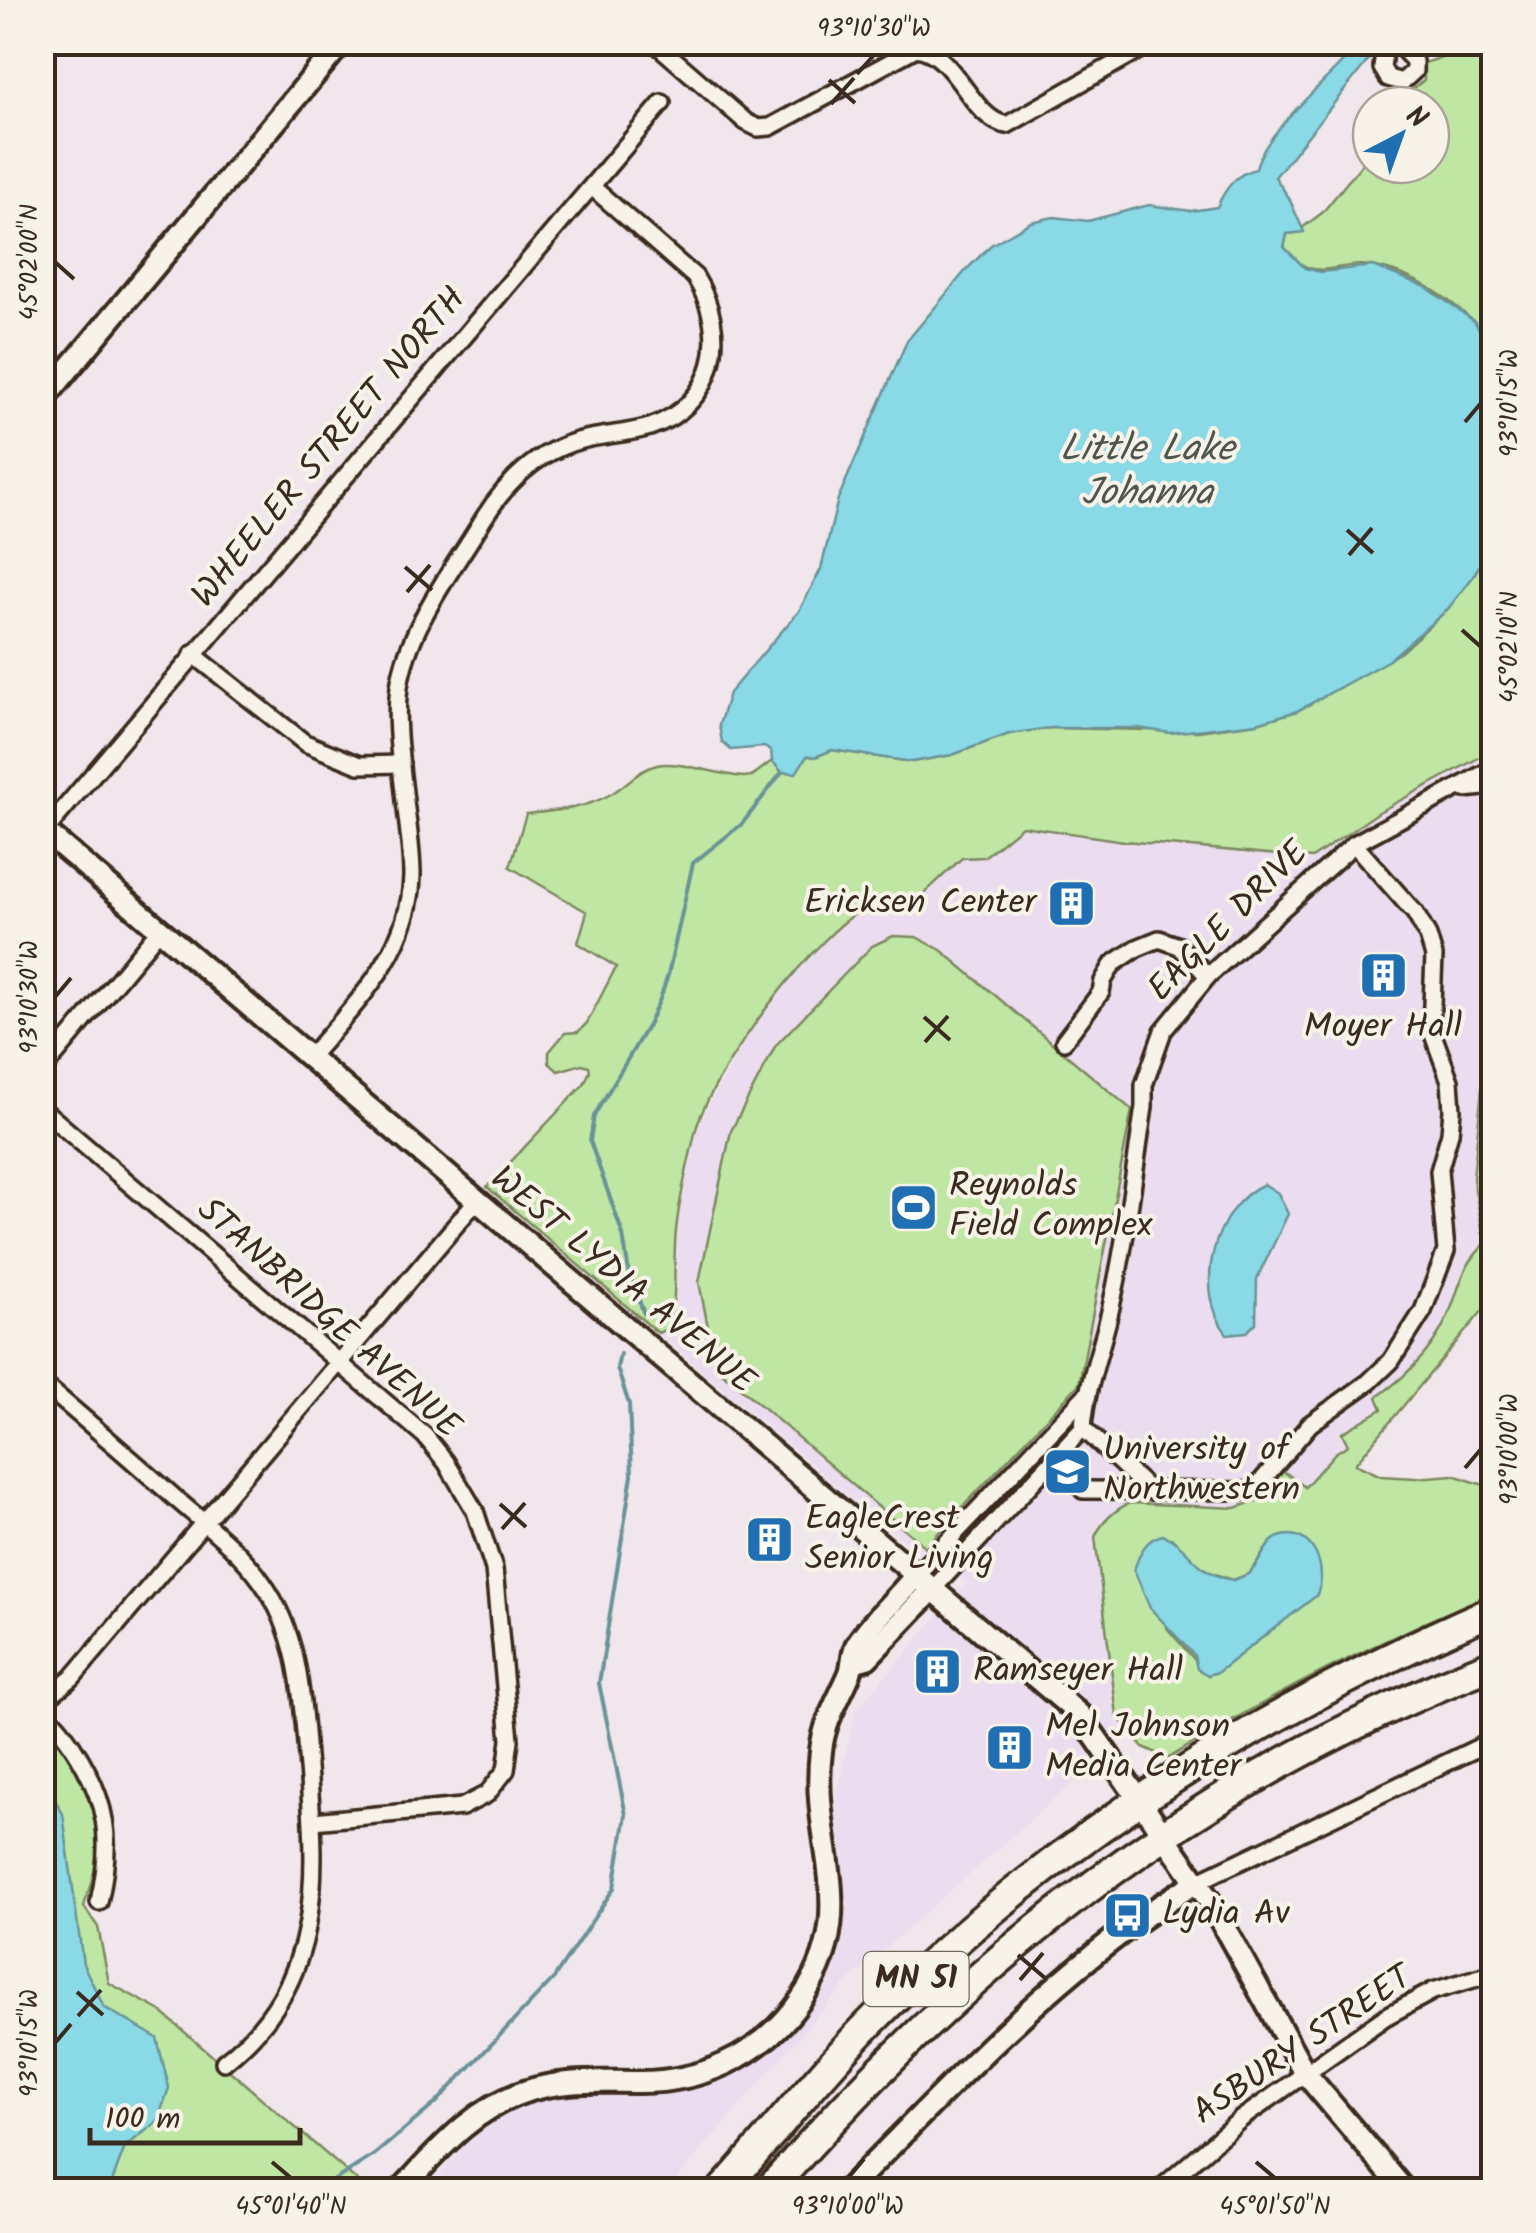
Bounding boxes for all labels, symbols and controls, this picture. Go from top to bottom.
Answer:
text: 93°10'30"W [817,9,931,49]
north arrow [1351,85,1451,185]
text: N [1394,95,1437,141]
text: 45°02'00"N [10,204,50,320]
street label: WHEELER STREET NORTH [178,275,482,621]
text: 93°10'15"W [1490,349,1530,457]
water label: Little Lake Johanna [1060,420,1238,524]
text: 45°02'10"N [1490,591,1530,703]
street label: EAGLE DRIVE [1135,827,1324,1016]
place label: Ericksen Center [804,876,1038,932]
building icon: Ericksen Center [1045,878,1097,930]
text: 93°10'30"W [10,940,50,1054]
building icon: Moyer Hall [1357,950,1409,1002]
place label: Moyer Hall [1304,1000,1462,1056]
street label: WEST LYDIA AVENUE [477,1153,769,1410]
place label: Reynolds Field Complex [949,1159,1153,1255]
sports icon: Reynolds Field Complex [888,1181,940,1233]
street label: STANBRIDGE AVENUE [183,1184,474,1455]
text: 93°10'00"W [1490,1393,1530,1505]
place label: University of Northwestern [1103,1423,1300,1519]
school or university icon: University of Northwestern [1042,1445,1094,1497]
place label: EagleCrest Senior Living [805,1492,994,1588]
building icon: EagleCrest Senior Living [744,1514,796,1566]
place label: Ramseyer Hall [973,1644,1183,1700]
building icon: Ramseyer Hall [912,1646,964,1698]
place label: Mel Johnson Media Center [1045,1700,1243,1796]
building icon: Mel Johnson Media Center [984,1722,1036,1774]
place label: Lydia Av [1162,1887,1290,1943]
bus stop icon: Lydia Av [1101,1889,1153,1941]
street label: ASBURY STREET [1182,1950,1427,2141]
road number: MN 51 [864,1952,968,2006]
text: 93°10'15"W [10,1989,50,2097]
scale bar [90,2083,300,2145]
text: 100 m [105,2096,180,2144]
text: 45°01'40"N [235,2187,347,2227]
text: 93°10'00"W [792,2187,904,2227]
text: 45°01'50"N [1220,2187,1330,2227]

